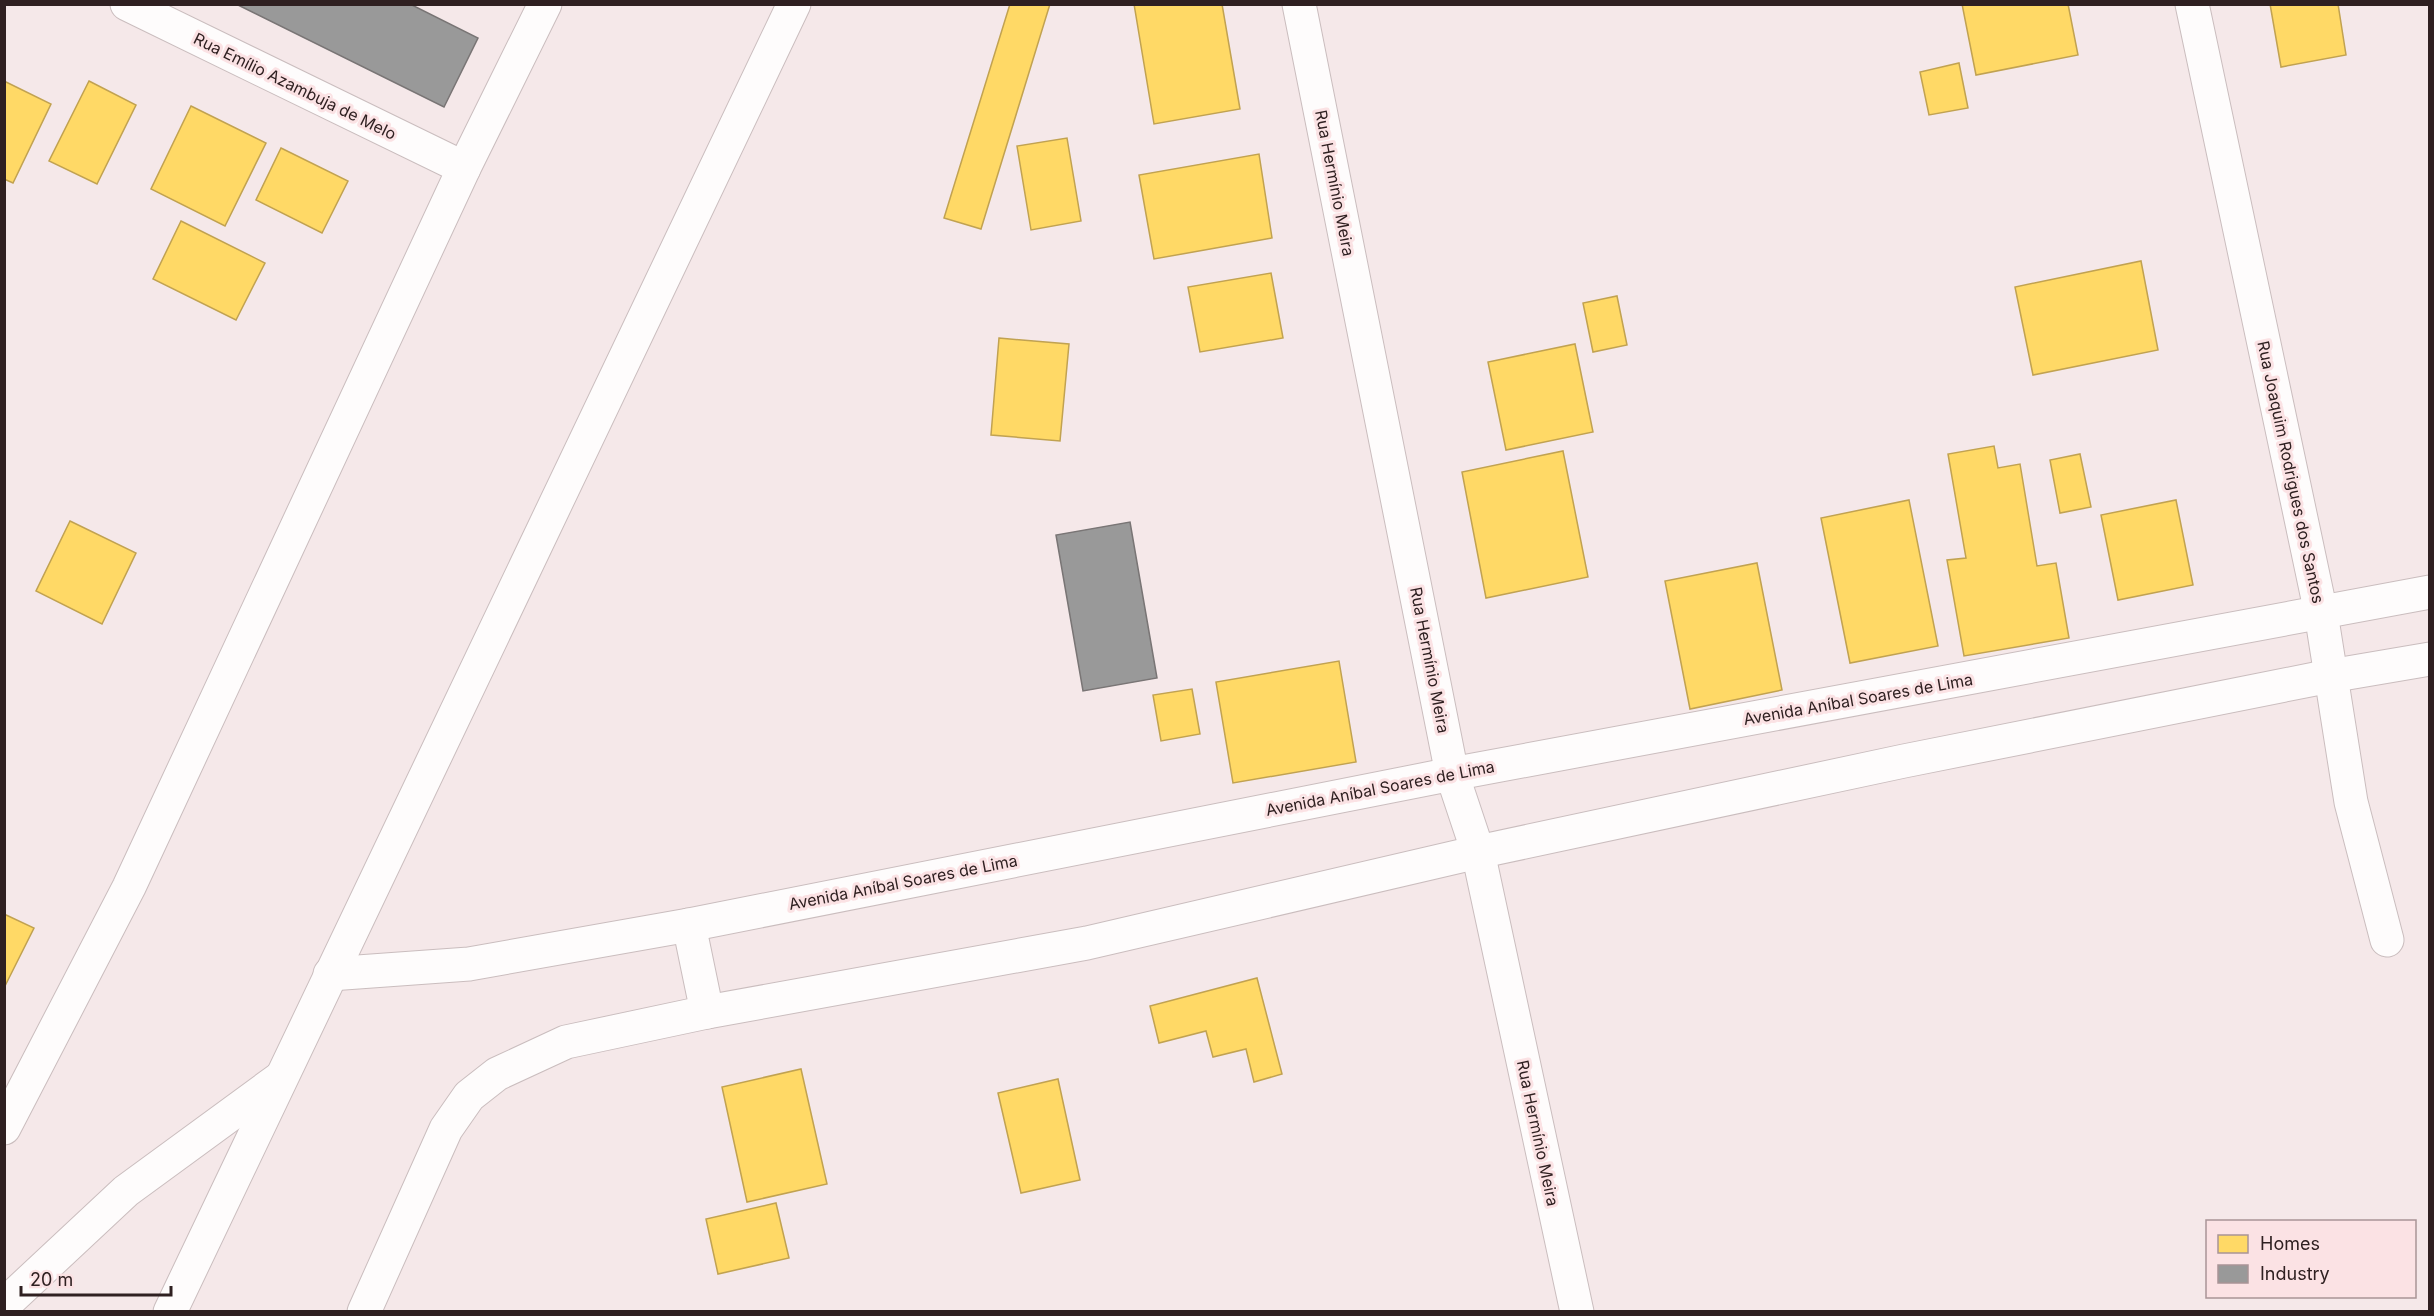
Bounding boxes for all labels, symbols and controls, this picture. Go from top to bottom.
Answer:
street label: Rua Emílio Azambuja de Melo [190,28,400,144]
street label: Rua Hermínio Meira [1311,108,1359,258]
street label: Rua Joaquim Rodrigues dos Santos [2253,339,2329,605]
street label: Rua Hermínio Meira [1406,585,1454,735]
street label: Avenida Aníbal Soares de Lima [1742,669,1974,729]
street label: Avenida Aníbal Soares de Lima [1264,756,1496,820]
street label: Avenida Aníbal Soares de Lima [787,850,1019,914]
street label: Rua Hermínio Meira [1513,1058,1563,1208]
legend [2206,1220,2416,1298]
text: Homes [2260,1233,2320,1254]
scale bar [21,1259,171,1297]
text: Industry [2260,1263,2330,1284]
text: 20 m [30,1269,73,1290]

